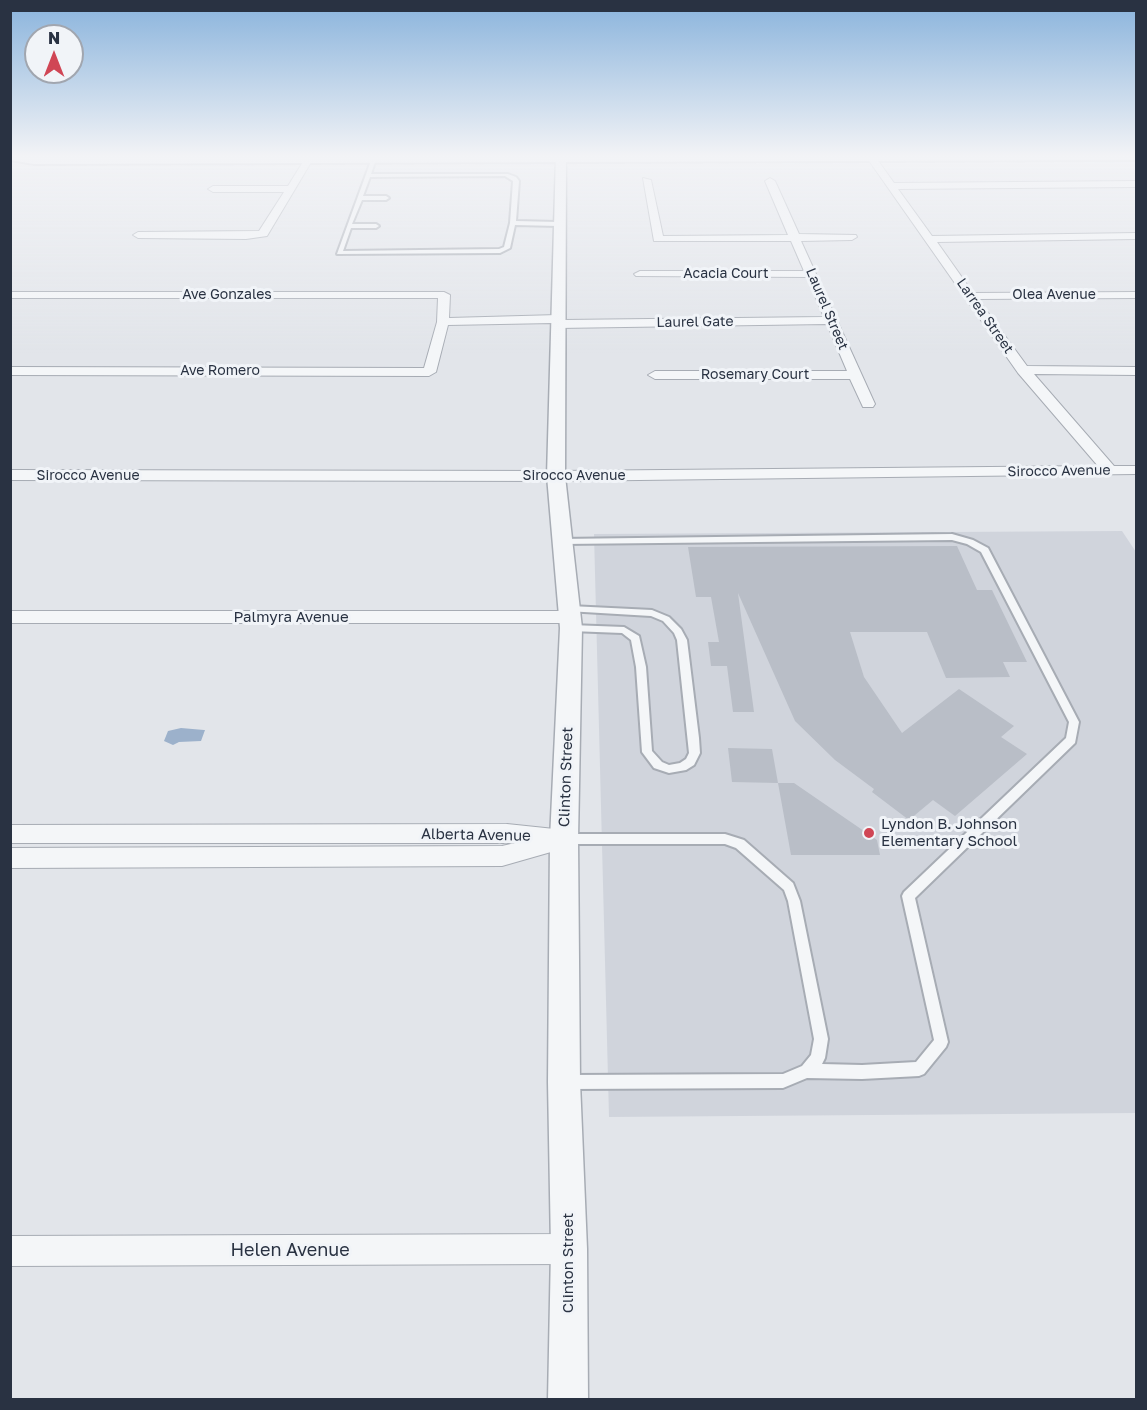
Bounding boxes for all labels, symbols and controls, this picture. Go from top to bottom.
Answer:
north arrow [24,24,84,84]
text: N [48,28,60,48]
street label: Acacia Court [683,266,769,282]
street label: Laurel Street [802,266,852,352]
street label: Larrea Street [953,275,1017,357]
street label: Ave Gonzales [182,287,272,303]
street label: Olea Avenue [1012,287,1096,303]
street label: Laurel Gate [656,313,734,331]
street label: Ave Romero [180,363,260,379]
street label: Rosemary Court [701,367,809,383]
street label: Sirocco Avenue [1007,462,1111,480]
street label: Sirocco Avenue [36,468,140,484]
street label: Sirocco Avenue [522,468,626,484]
street label: Palmyra Avenue [233,608,349,626]
street label: Clinton Street [555,726,577,828]
place label: Lyndon B. Johnson Elementary School [881,815,1017,850]
street label: Alberta Avenue [421,825,531,845]
marker: Lyndon B. Johnson Elementary School [862,826,876,840]
street label: Clinton Street [559,1213,577,1313]
street label: Helen Avenue [230,1239,350,1261]

